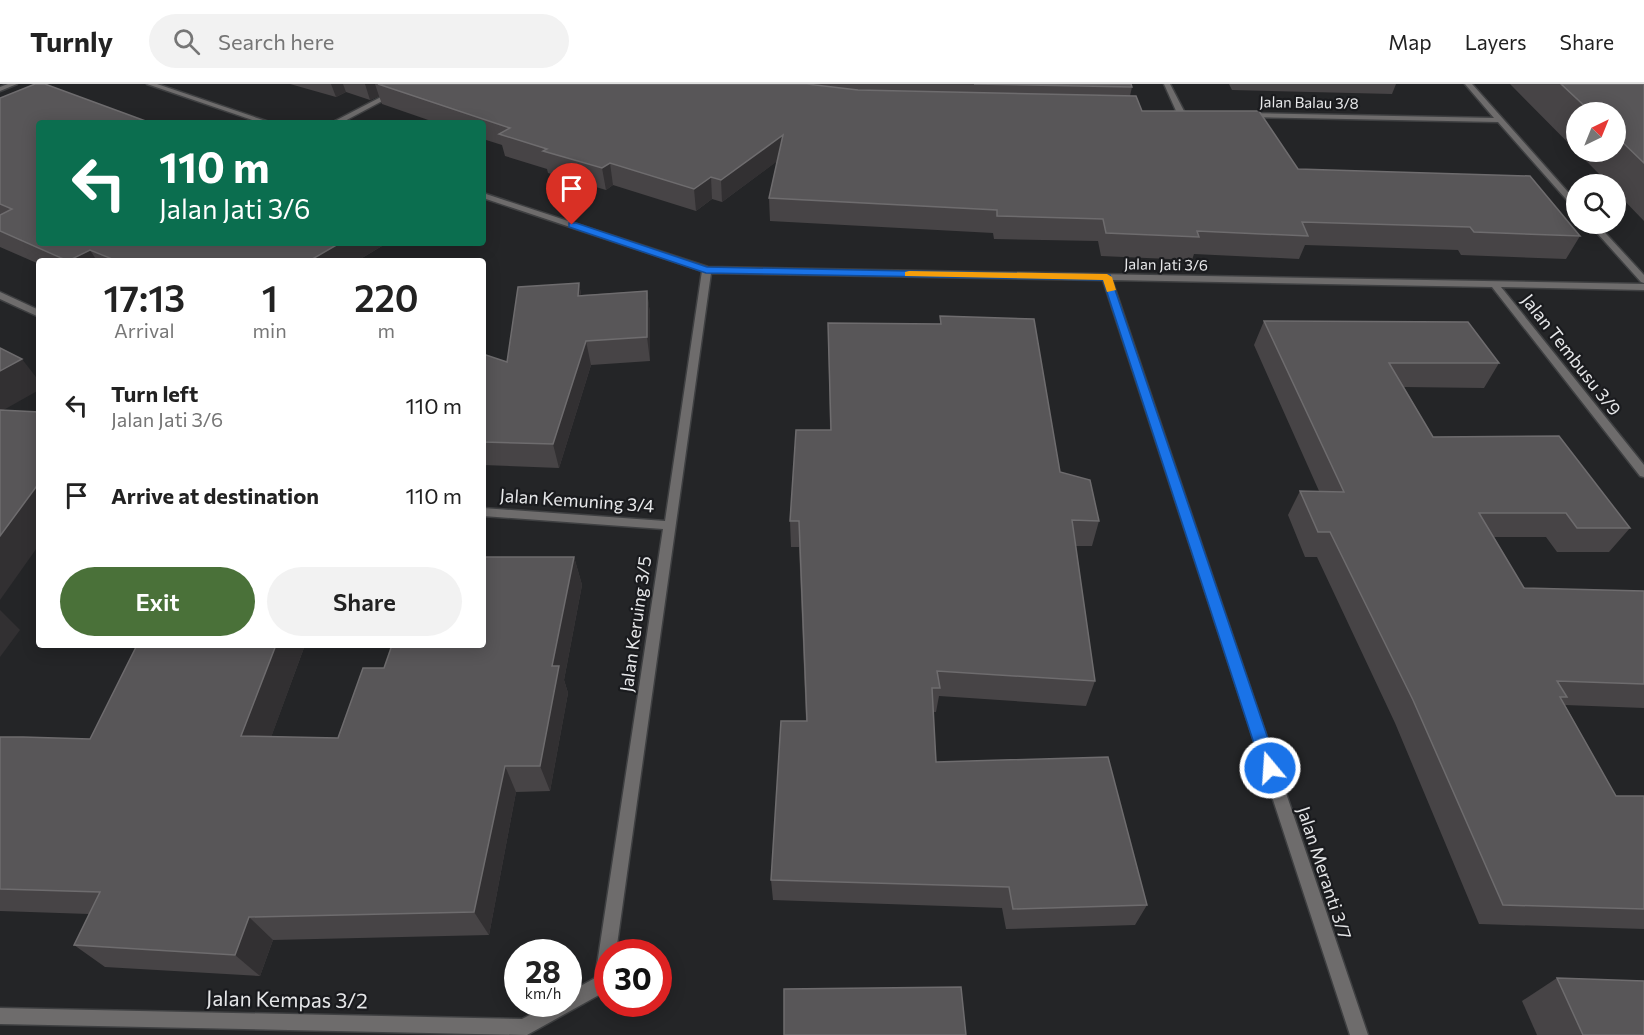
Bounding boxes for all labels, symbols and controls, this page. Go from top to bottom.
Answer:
search box [149,14,569,68]
text: Turnly [30,24,113,58]
icon: search [170,25,203,58]
text: Search here [218,28,334,55]
text: Map [1388,29,1432,54]
text: Layers [1465,29,1527,54]
text: Share [1560,29,1614,54]
street label: Jalan Balau 3/8 [1259,92,1359,112]
north arrow [1566,102,1626,162]
map controls [1566,102,1626,234]
text: 110 m [159,140,270,192]
icon: left [60,144,138,222]
pin [546,163,597,225]
icon: arrive [555,172,588,205]
button: search [1566,174,1626,234]
text: Jalan Jati 3/6 [159,192,310,225]
street label: Jalan Jati 3/6 [1124,254,1208,274]
text: 17:13 [104,275,185,319]
text: 1 [262,275,278,319]
text: 220 [354,275,418,319]
street label: Jalan Tembusu 3/9 [1517,289,1626,420]
text: Arrival [114,318,175,342]
text: min [253,318,287,342]
text: m [378,318,395,342]
text: Turn left [111,380,198,407]
icon: left [60,389,93,422]
text: 110 m [405,392,462,419]
text: Jalan Jati 3/6 [111,407,223,431]
icon: arrive [60,479,93,512]
text: Arrive at destination [111,482,319,509]
text: 110 m [405,482,462,509]
street label: Jalan Kemuning 3/4 [499,484,655,516]
street label: Jalan Keruing 3/5 [615,555,655,693]
button: Exit [60,567,255,636]
button: Share [267,567,462,636]
position arrow [1238,736,1302,800]
street label: Jalan Meranti 3/7 [1293,803,1357,942]
speed limit sign: 30 [594,939,672,1017]
text: 28 [525,952,561,989]
text: km/h [525,984,561,1002]
street label: Jalan Kempas 3/2 [206,985,368,1012]

